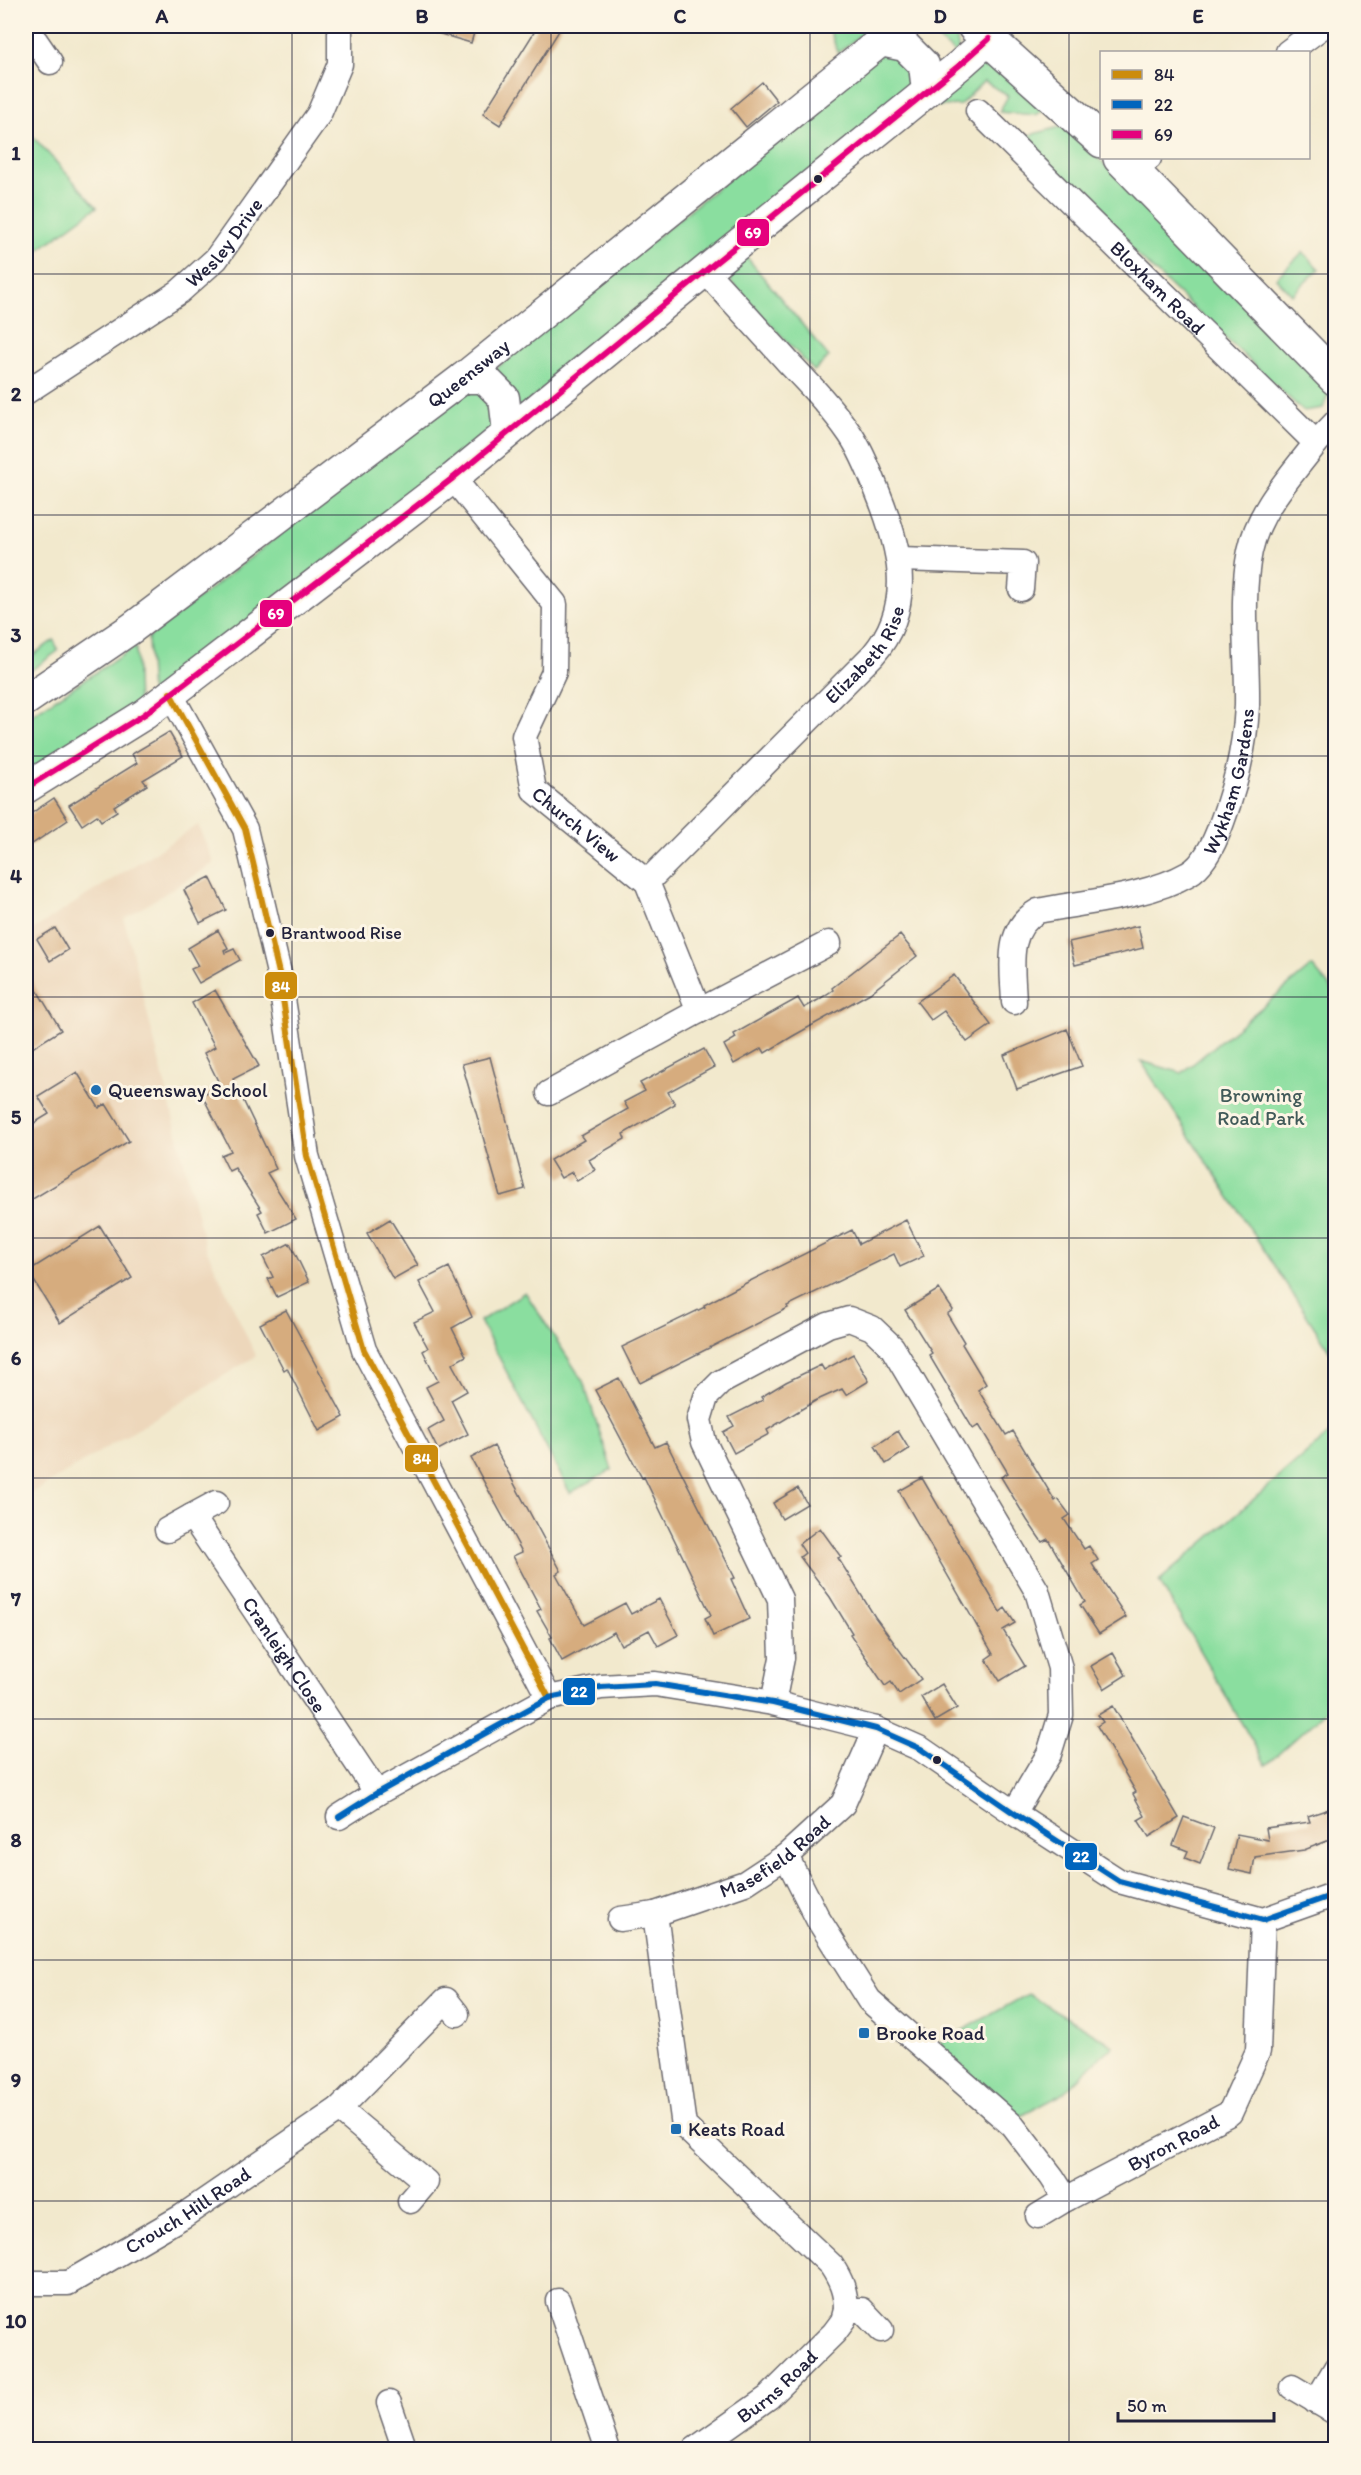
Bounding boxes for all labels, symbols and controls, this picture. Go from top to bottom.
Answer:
text: A [155,4,169,28]
text: B [416,4,429,28]
text: C [674,4,687,28]
text: D [933,4,947,28]
text: E [1192,4,1204,28]
legend [1100,51,1310,159]
text: 84 [1154,64,1175,86]
text: 22 [1154,94,1173,116]
text: 69 [1154,124,1173,146]
text: 1 [11,141,21,165]
unlabelled marker [812,173,824,185]
street label: Wesley Drive [180,193,268,293]
line badge: 69 [736,218,770,247]
text: 69 [745,223,761,242]
street label: Bloxham Road [1105,236,1210,340]
street label: Queensway [422,333,515,413]
text: 2 [11,382,22,406]
line badge: 69 [259,599,293,628]
street label: Elizabeth Rise [820,603,909,709]
text: 69 [268,604,284,623]
text: 3 [11,623,22,647]
street label: Wykham Gardens [1197,708,1259,859]
street label: Church View [527,781,625,867]
text: 4 [10,864,22,888]
place label: Brantwood Rise [281,922,402,944]
marker: Brantwood Rise [264,927,276,939]
line badge: 84 [264,971,298,1000]
text: 84 [272,977,291,996]
place label: Queensway School [108,1078,268,1102]
marker: Queensway School [89,1083,103,1097]
park label: Browning Road Park [1217,1083,1305,1130]
text: 5 [11,1105,22,1129]
text: 6 [11,1346,22,1370]
line badge: 84 [404,1444,439,1473]
text: 84 [413,1449,432,1468]
text: 7 [10,1587,21,1611]
street label: Cranleigh Close [237,1592,332,1717]
line badge: 22 [562,1677,596,1706]
text: 22 [571,1682,588,1701]
unlabelled marker [931,1754,943,1766]
street label: Masefield Road [716,1809,835,1903]
text: 8 [11,1828,22,1852]
line badge: 22 [1064,1842,1098,1871]
text: 22 [1073,1847,1090,1866]
place label: Brooke Road [876,2021,985,2045]
marker: Brooke Road [857,2026,871,2040]
text: 9 [11,2068,21,2092]
street label: Byron Road [1124,2109,1223,2177]
place label: Keats Road [688,2117,785,2141]
marker: Keats Road [669,2122,683,2136]
street label: Crouch Hill Road [121,2161,255,2259]
text: 10 [5,2309,27,2333]
street label: Burns Road [732,2344,822,2428]
scale bar [1118,2385,1274,2423]
text: 50 m [1127,2395,1167,2417]

